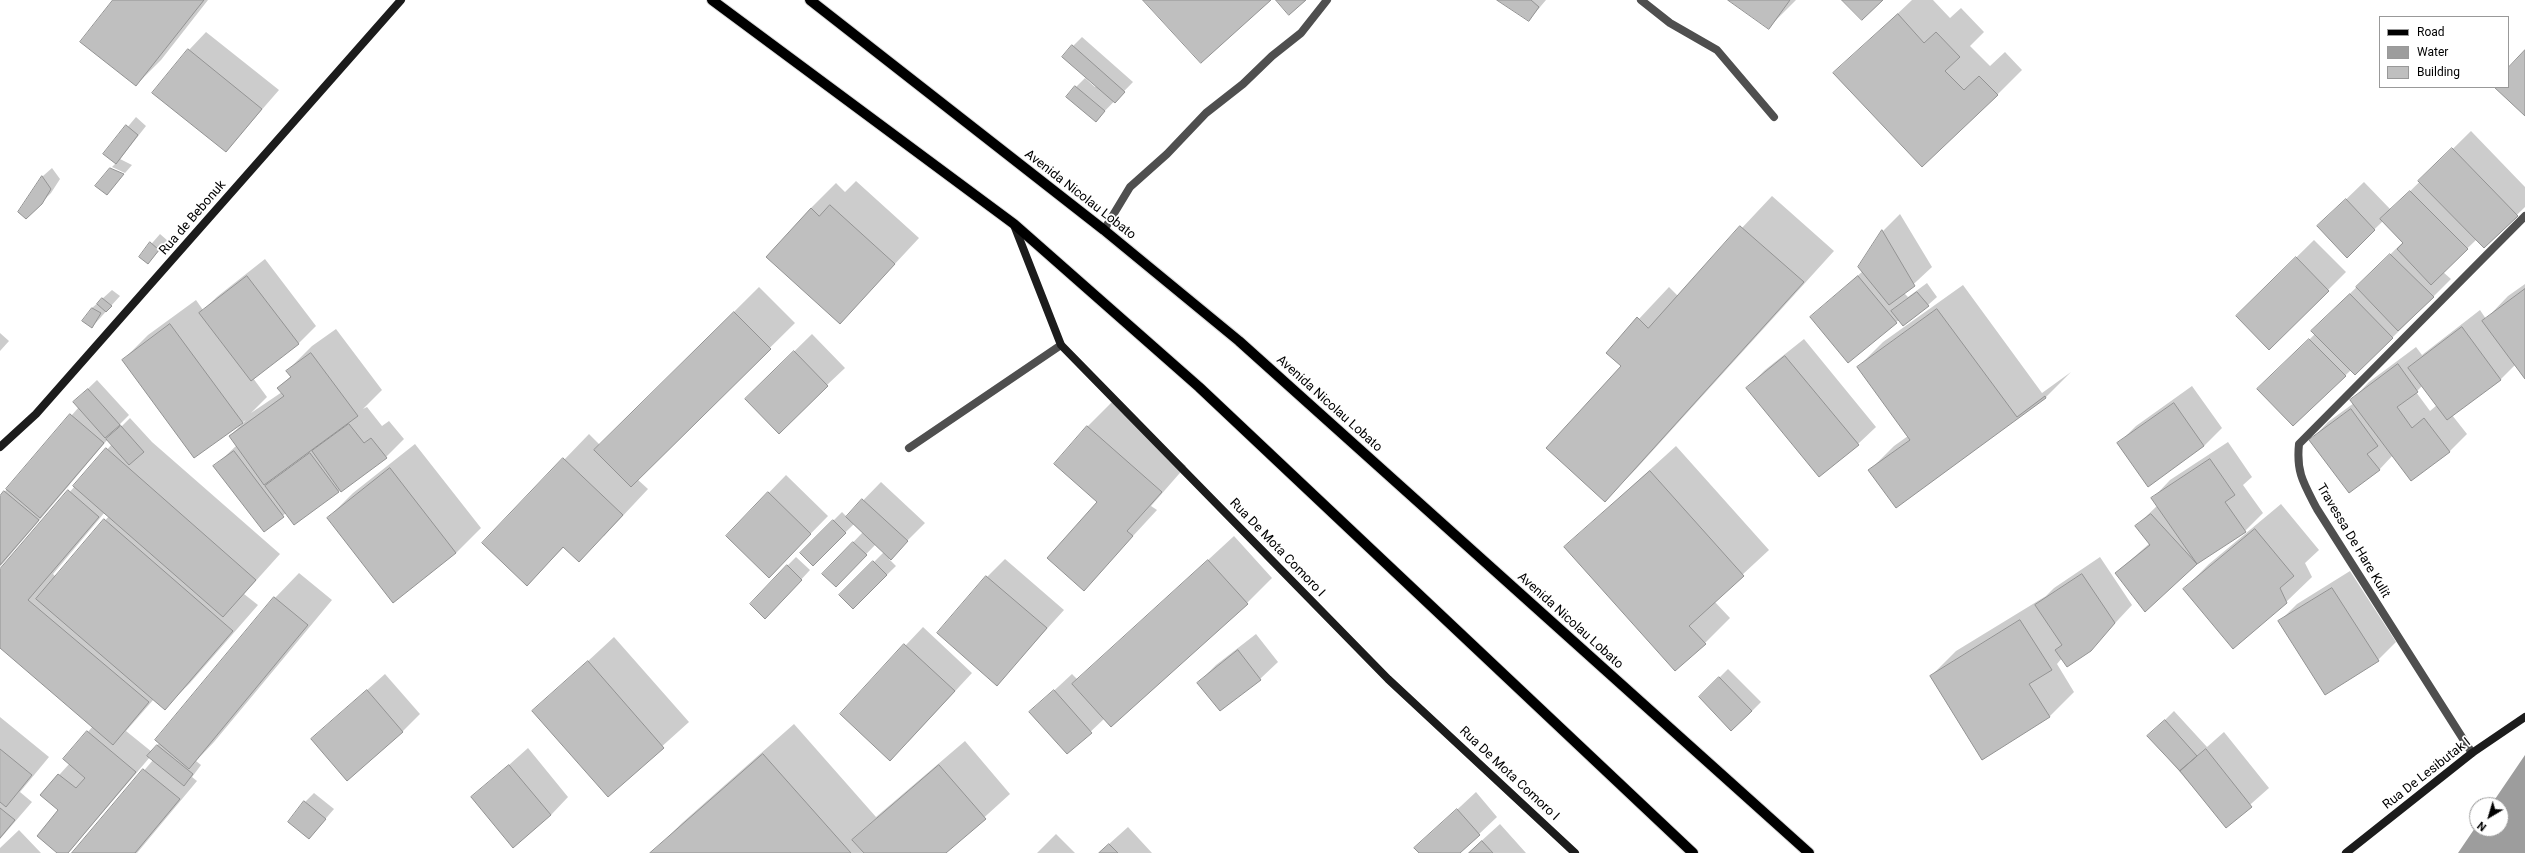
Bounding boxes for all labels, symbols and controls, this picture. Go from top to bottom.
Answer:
legend [2379,16,2509,88]
text: Road [2417,25,2445,39]
text: Water [2417,45,2448,59]
text: Building [2417,65,2460,79]
street label: Avenida Nicolau Lobato [1021,147,1139,243]
street label: Rua de Bebonuk [156,178,230,258]
street label: Avenida Nicolau Lobato [1273,352,1385,456]
street label: Travessa De Hare Kulit [2313,481,2393,601]
street label: Rua De Mota Comoro I [1226,496,1328,600]
street label: Avenida Nicolau Lobato [1514,569,1626,673]
street label: Rua De Mota Comoro I [1456,724,1562,824]
street label: Rua De Lesibutak I [2380,735,2474,813]
north arrow [2469,797,2509,837]
text: N [2475,819,2489,834]

